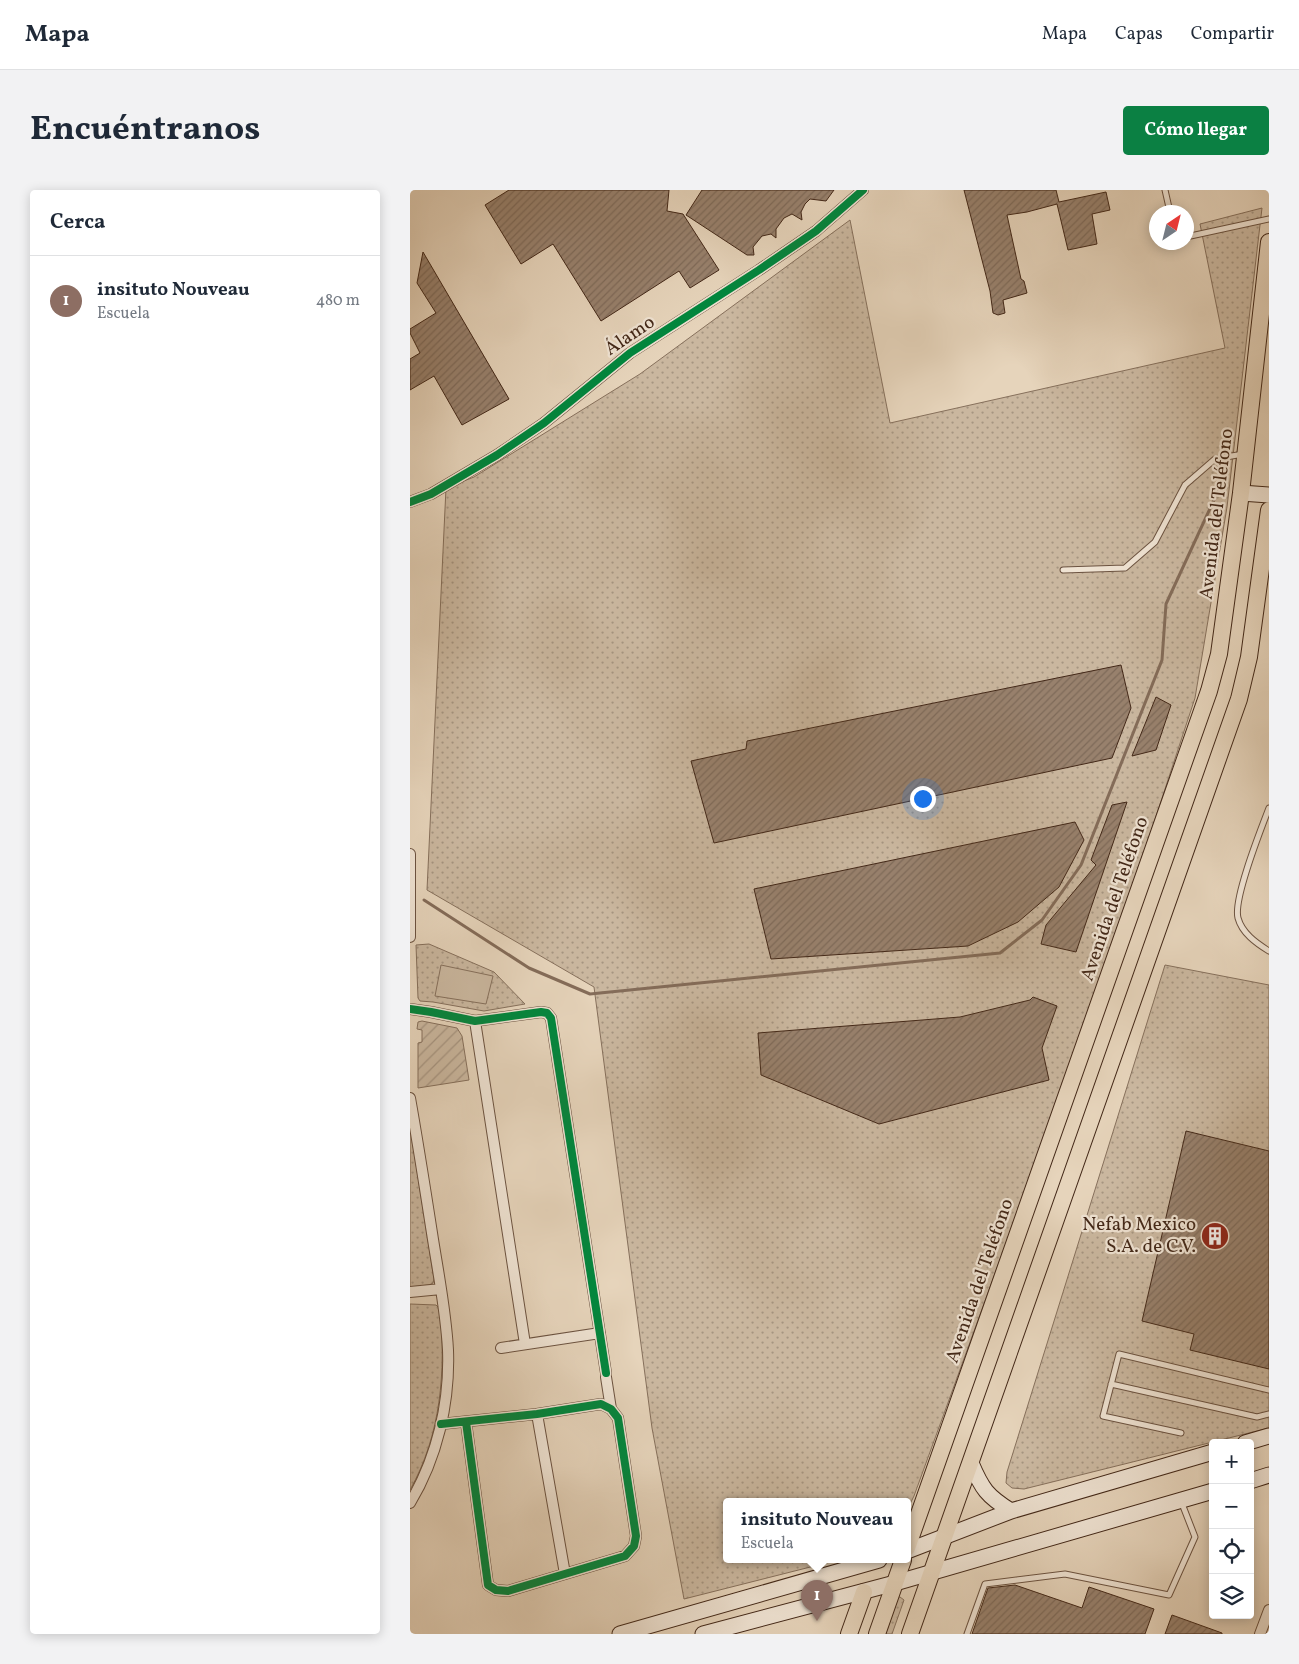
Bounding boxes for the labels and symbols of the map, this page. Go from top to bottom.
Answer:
north arrow [1149,205,1194,250]
street label: Álamo [600,310,660,362]
street label: Avenida del Teléfono [1194,427,1240,601]
your location [910,786,936,812]
street label: Avenida del Teléfono [1075,813,1155,985]
street label: Avenida del Teléfono [940,1195,1020,1367]
place label: Nefab Mexico S.A. de C.V. [1082,1212,1196,1260]
building icon: Nefab Mexico S.A. de C.V. [1200,1221,1230,1251]
pin: 1 [801,1580,833,1621]

